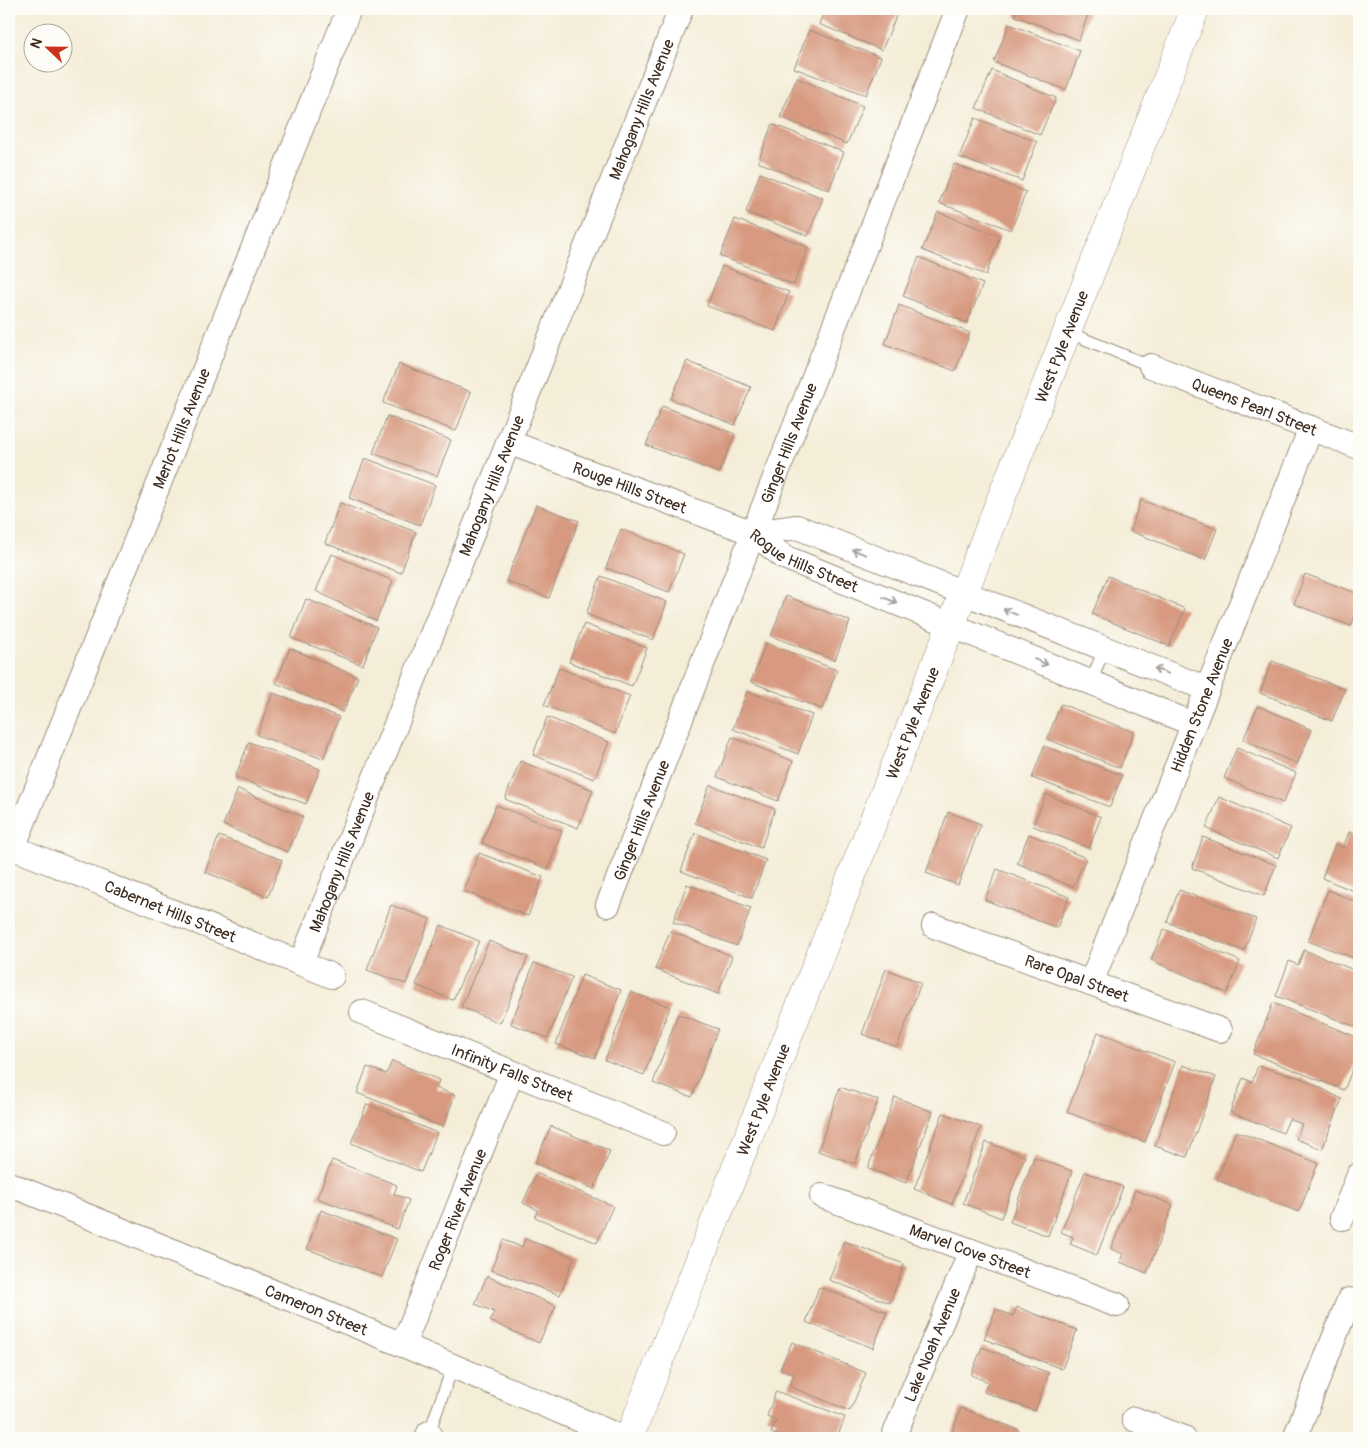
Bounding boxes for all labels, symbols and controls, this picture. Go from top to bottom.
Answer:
north arrow [22,22,72,72]
text: N [27,36,46,51]
street label: Mahogany Hills Avenue [605,36,679,183]
street label: West Pyle Avenue [1031,288,1093,406]
street label: Merlot Hills Avenue [149,366,215,492]
street label: Queens Pearl Street [1188,374,1320,441]
street label: Ginger Hills Avenue [757,380,822,507]
street label: Mahogany Hills Avenue [455,413,529,559]
street label: Rouge Hills Street [570,458,690,519]
street label: Rogue Hills Street [745,525,861,597]
one-way arrow [852,547,867,556]
one-way arrow [882,596,897,606]
one-way arrow [1003,607,1018,616]
street label: Hidden Stone Avenue [1166,635,1238,776]
one-way arrow [1033,657,1048,667]
street label: West Pyle Avenue [882,664,944,782]
one-way arrow [1154,666,1169,675]
street label: Ginger Hills Avenue [609,757,675,884]
street label: Mahogany Hills Avenue [305,789,379,935]
street label: Cabernet Hills Street [101,876,239,948]
street label: Rare Opal Street [1022,951,1132,1007]
street label: Infinity Falls Street [448,1040,576,1107]
street label: West Pyle Avenue [733,1041,795,1159]
street label: Roger River Avenue [425,1146,492,1274]
street label: Marvel Cove Street [907,1220,1034,1283]
street label: Cameron Street [262,1281,371,1341]
street label: Lake Noah Avenue [900,1285,965,1405]

